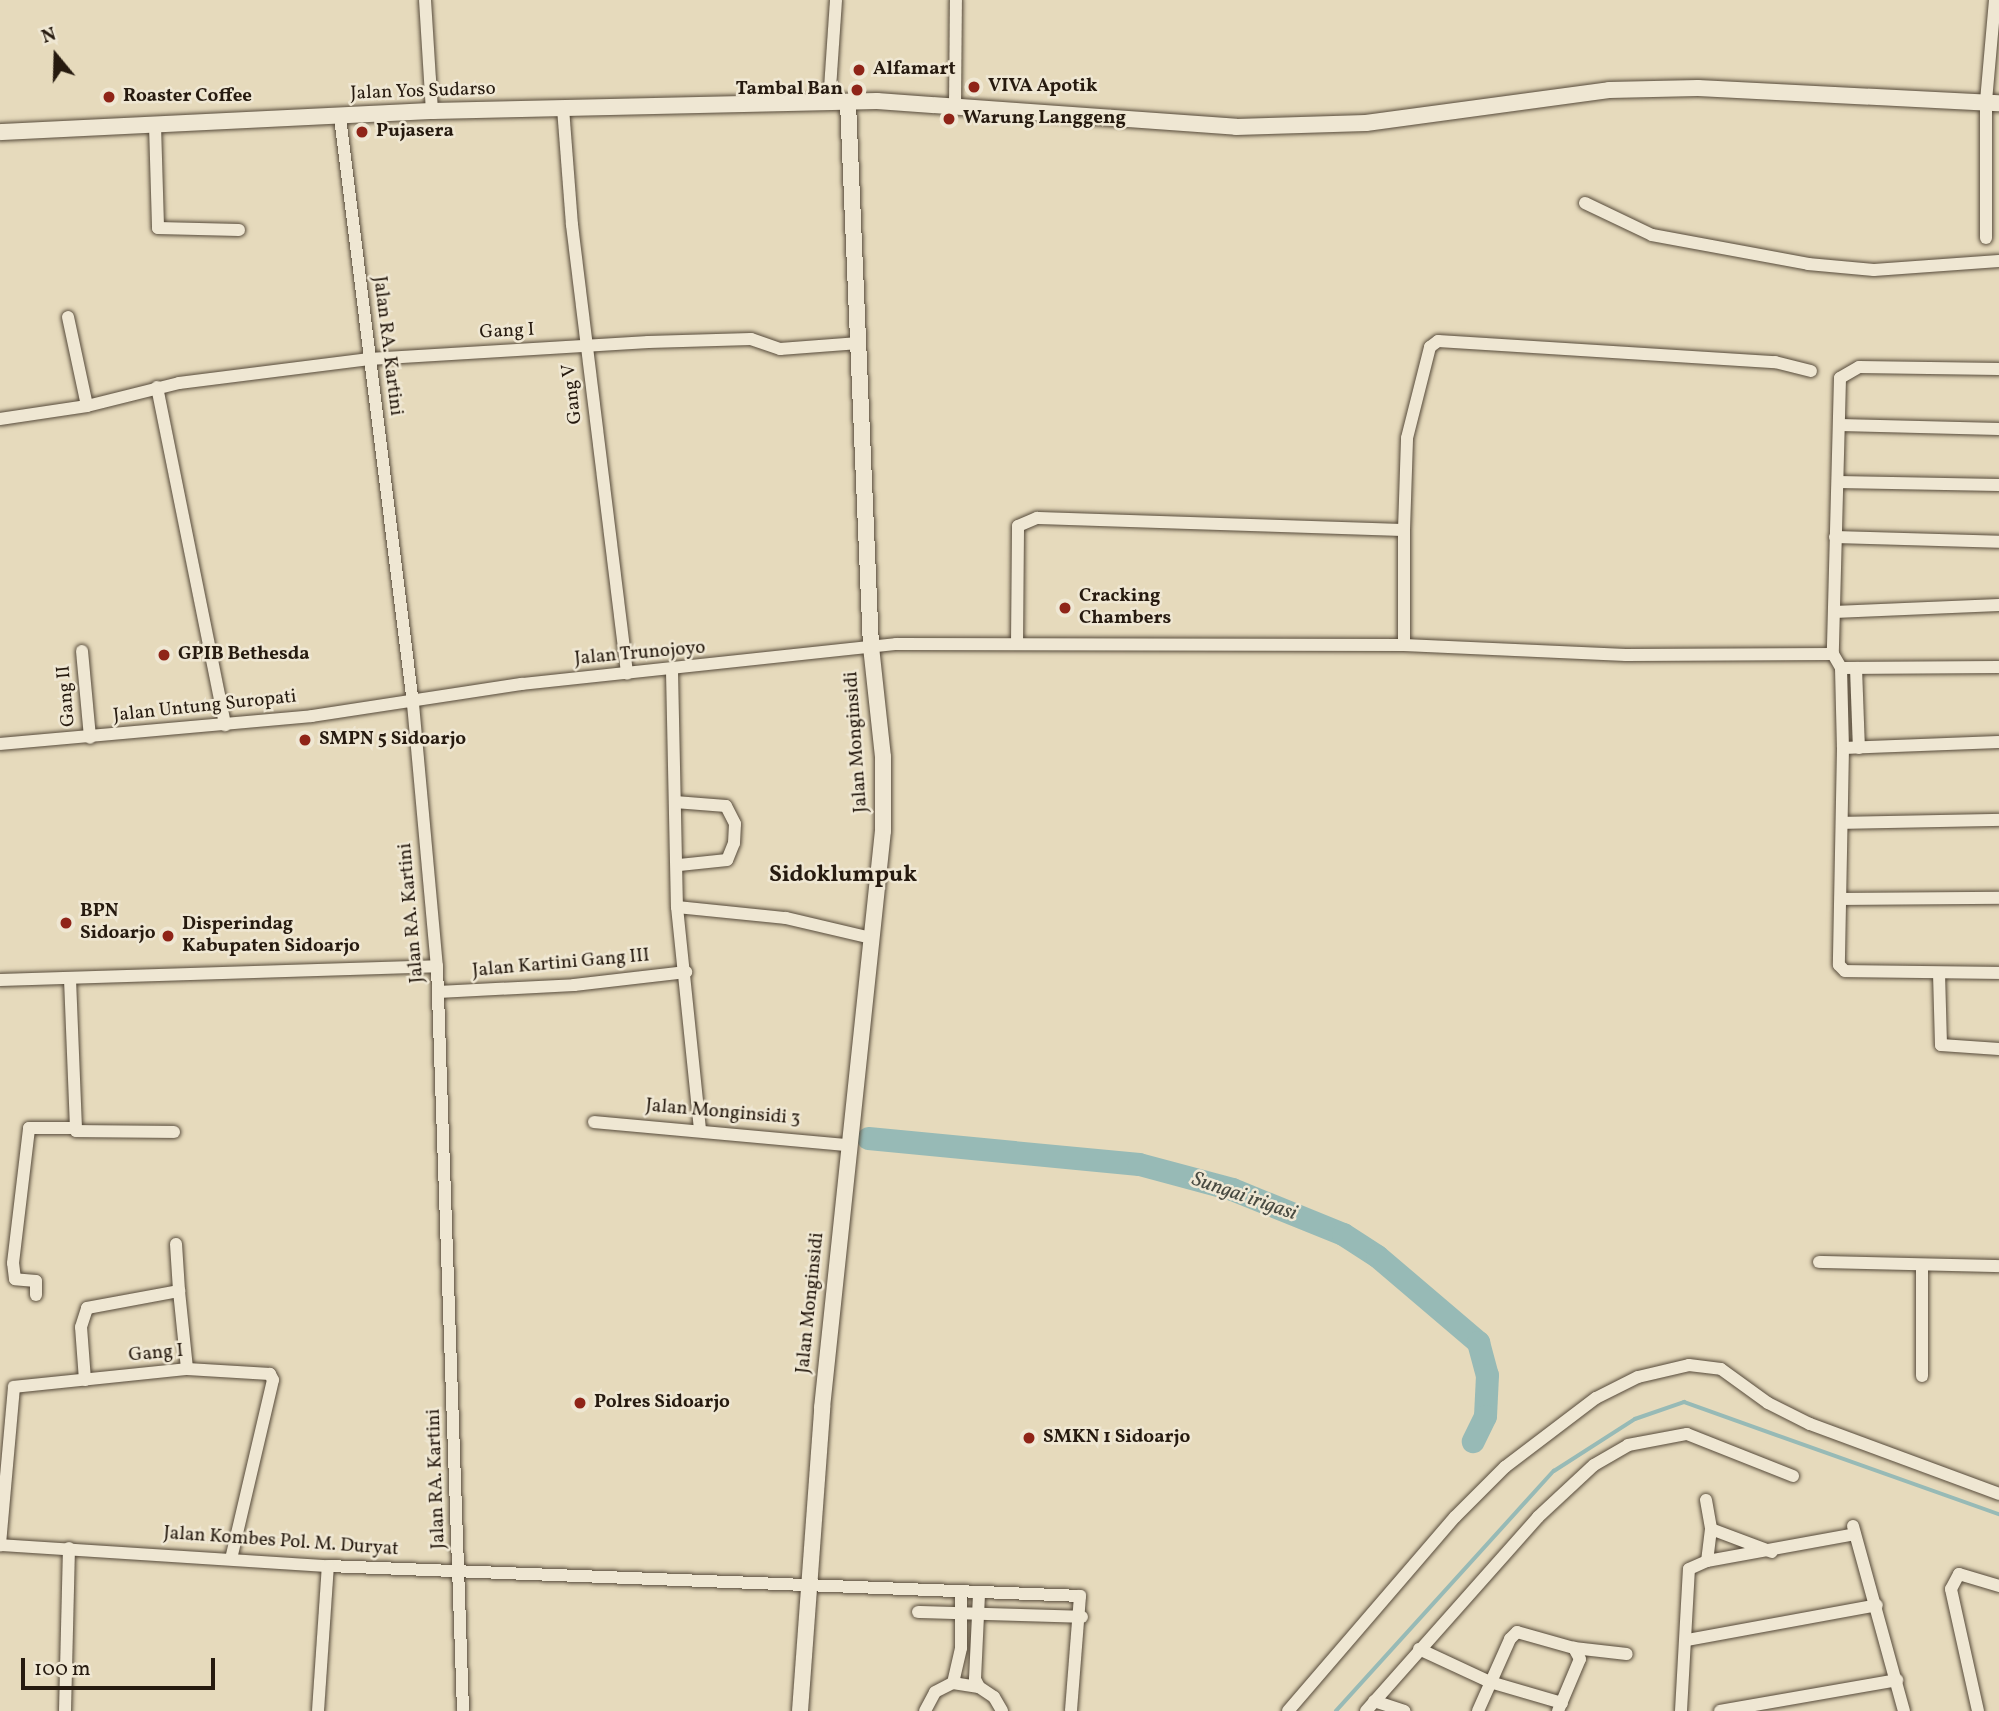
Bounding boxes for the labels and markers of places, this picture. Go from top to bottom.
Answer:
place label: Alfamart [873,59,956,81]
marker: Alfamart [851,62,867,78]
place label: VIVA Apotik [988,76,1098,98]
place label: Tambal Ban [735,79,843,101]
marker: VIVA Apotik [966,79,982,95]
marker: Tambal Ban [849,82,865,98]
place label: Roaster Coffee [123,86,252,108]
marker: Roaster Coffee [101,89,117,105]
place label: Warung Langgeng [963,108,1126,130]
marker: Warung Langgeng [941,111,957,127]
place label: Pujasera [376,121,454,143]
marker: Pujasera [354,124,370,140]
place label: Cracking Chambers [1079,586,1171,630]
marker: Cracking Chambers [1057,600,1073,616]
place label: GPIB Bethesda [178,644,310,666]
marker: GPIB Bethesda [156,647,172,663]
place label: SMPN 5 Sidoarjo [319,729,466,751]
marker: SMPN 5 Sidoarjo [297,732,313,748]
place label: BPN Sidoarjo [80,901,156,945]
place label: Disperindag Kabupaten Sidoarjo [182,914,360,958]
marker: BPN Sidoarjo [58,915,74,931]
marker: Disperindag Kabupaten Sidoarjo [160,928,176,944]
place label: Polres Sidoarjo [594,1392,730,1414]
marker: Polres Sidoarjo [572,1395,588,1411]
place label: SMKN 1 Sidoarjo [1043,1427,1190,1449]
marker: SMKN 1 Sidoarjo [1021,1430,1037,1446]

